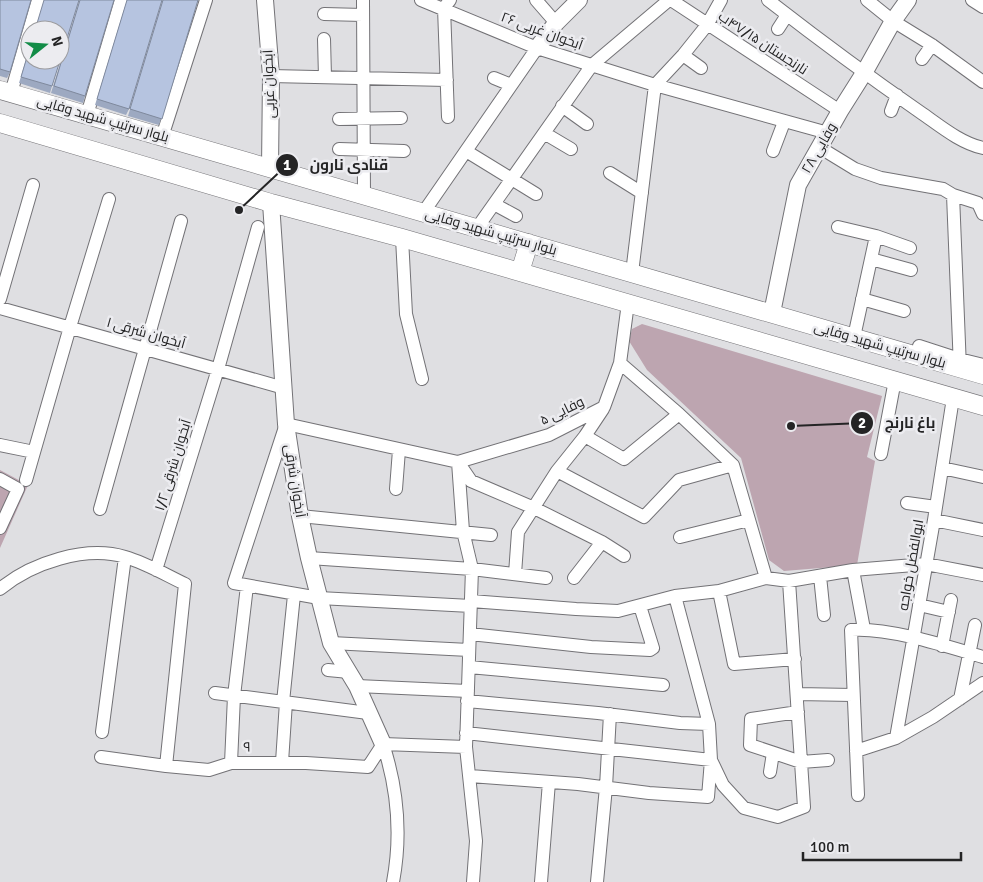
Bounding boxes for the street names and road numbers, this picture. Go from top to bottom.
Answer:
street label: آبخوان غربی ۲۶ [499,8,586,54]
street label: نارنجستان ۴۷/۱۵ب [715,8,811,78]
street label: آبخوان غربی [259,49,279,119]
street label: بلوار سرتیپ شهید وفایی [35,92,171,147]
street label: وفایی ۲۸ [798,120,840,176]
street label: بلوار سرتیپ شهید وفایی [423,205,559,260]
street label: آبخوان شرقی ۱ [105,314,188,352]
street label: بلوار سرتیپ شهید وفایی [812,318,948,373]
street label: وفایی ۵ [537,393,587,429]
street label: آبخوان شرقی ۱/۲ [151,417,195,513]
street label: آبخوان شرقی [281,443,309,519]
street label: ابوالفضل خواجه [895,518,927,612]
street label: ۹ [243,738,251,756]

